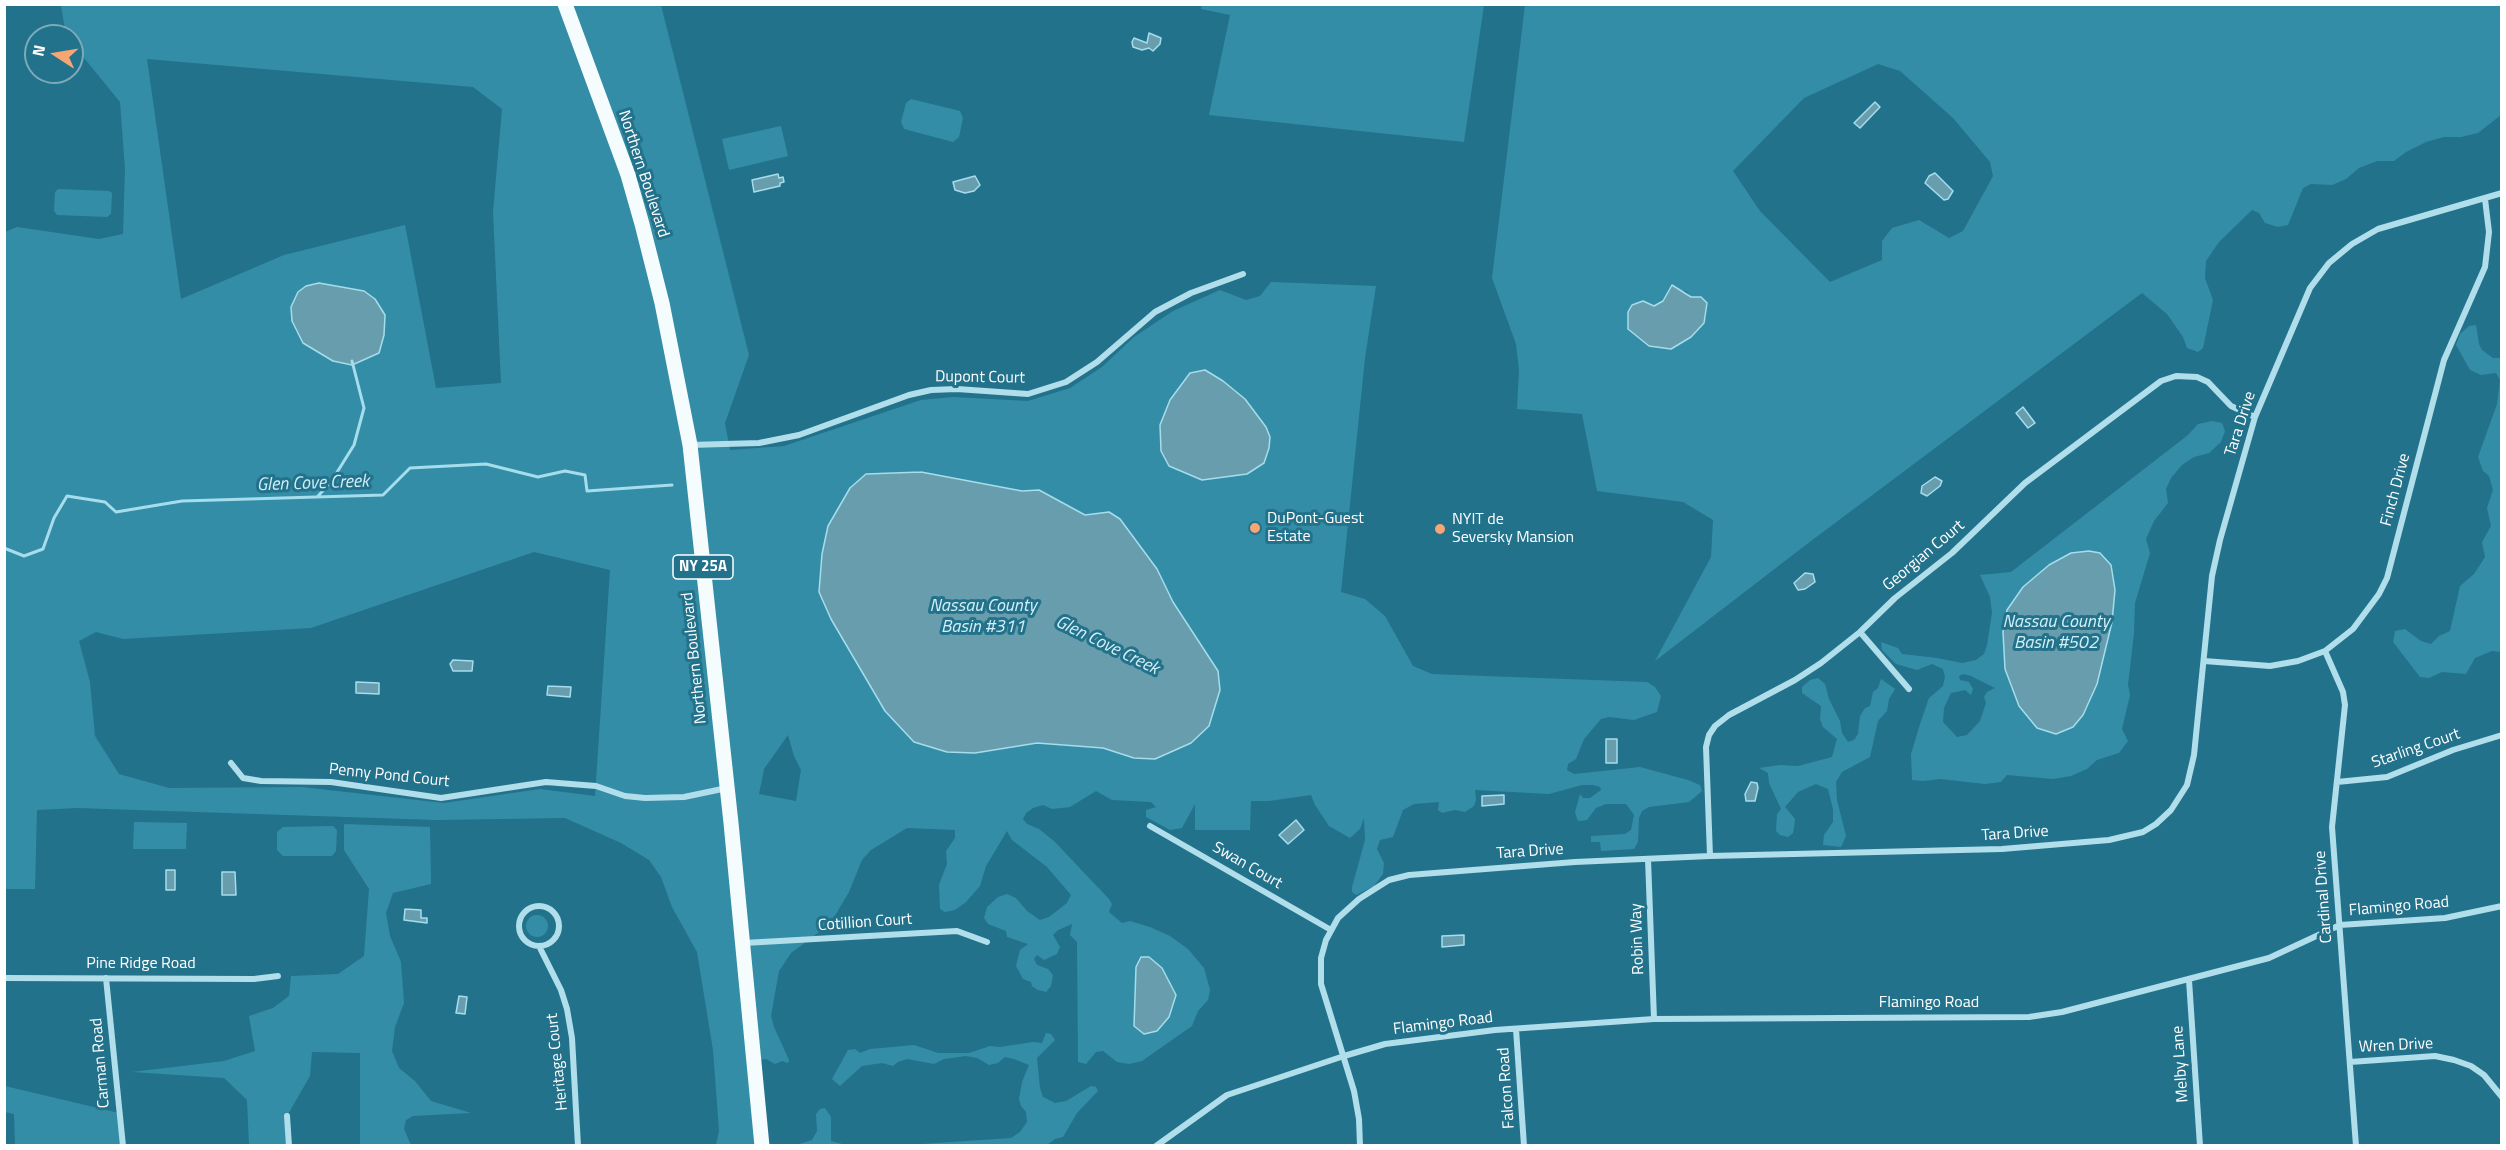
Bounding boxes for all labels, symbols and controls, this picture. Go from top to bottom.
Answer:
north arrow [24,24,84,84]
text: N [25,43,51,59]
street label: Northern Boulevard [613,108,673,240]
street label: Dupont Court [935,368,1025,388]
street label: Tara Drive [2222,389,2260,459]
street label: Finch Drive [2377,451,2415,529]
water label: Glen Cove Creek [256,471,370,497]
place label: DuPont-Guest Estate [1267,509,1364,547]
place label: NYIT de Seversky Mansion [1452,510,1574,548]
street label: Georgian Court [1879,516,1969,596]
marker: DuPont-Guest Estate [1248,521,1262,535]
marker: NYIT de Seversky Mansion [1433,522,1447,536]
road number: NY 25A [673,555,733,579]
street label: Northern Boulevard [679,591,711,725]
water label: Nassau County Basin #311 [929,596,1037,638]
water label: Glen Cove Creek [1052,612,1162,680]
water label: Nassau County Basin #502 [2002,612,2110,654]
street label: Starling Court [2369,725,2463,773]
street label: Penny Pond Court [328,760,450,792]
street label: Tara Drive [1981,822,2049,846]
street label: Swan Court [1209,838,1285,894]
street label: Tara Drive [1496,840,1564,864]
street label: Cardinal Drive [2311,850,2337,944]
street label: Flamingo Road [2348,893,2450,921]
street label: Robin Way [1627,903,1649,975]
street label: Cotillion Court [817,910,913,936]
street label: Pine Ridge Road [86,954,196,974]
street label: Flamingo Road [1879,993,1979,1013]
street label: Flamingo Road [1392,1008,1494,1040]
street label: Heritage Court [543,1012,573,1112]
street label: Carman Road [87,1017,115,1109]
street label: Melby Lane [2169,1025,2193,1103]
street label: Wren Drive [2358,1034,2434,1058]
street label: Falcon Road [1495,1047,1519,1129]

